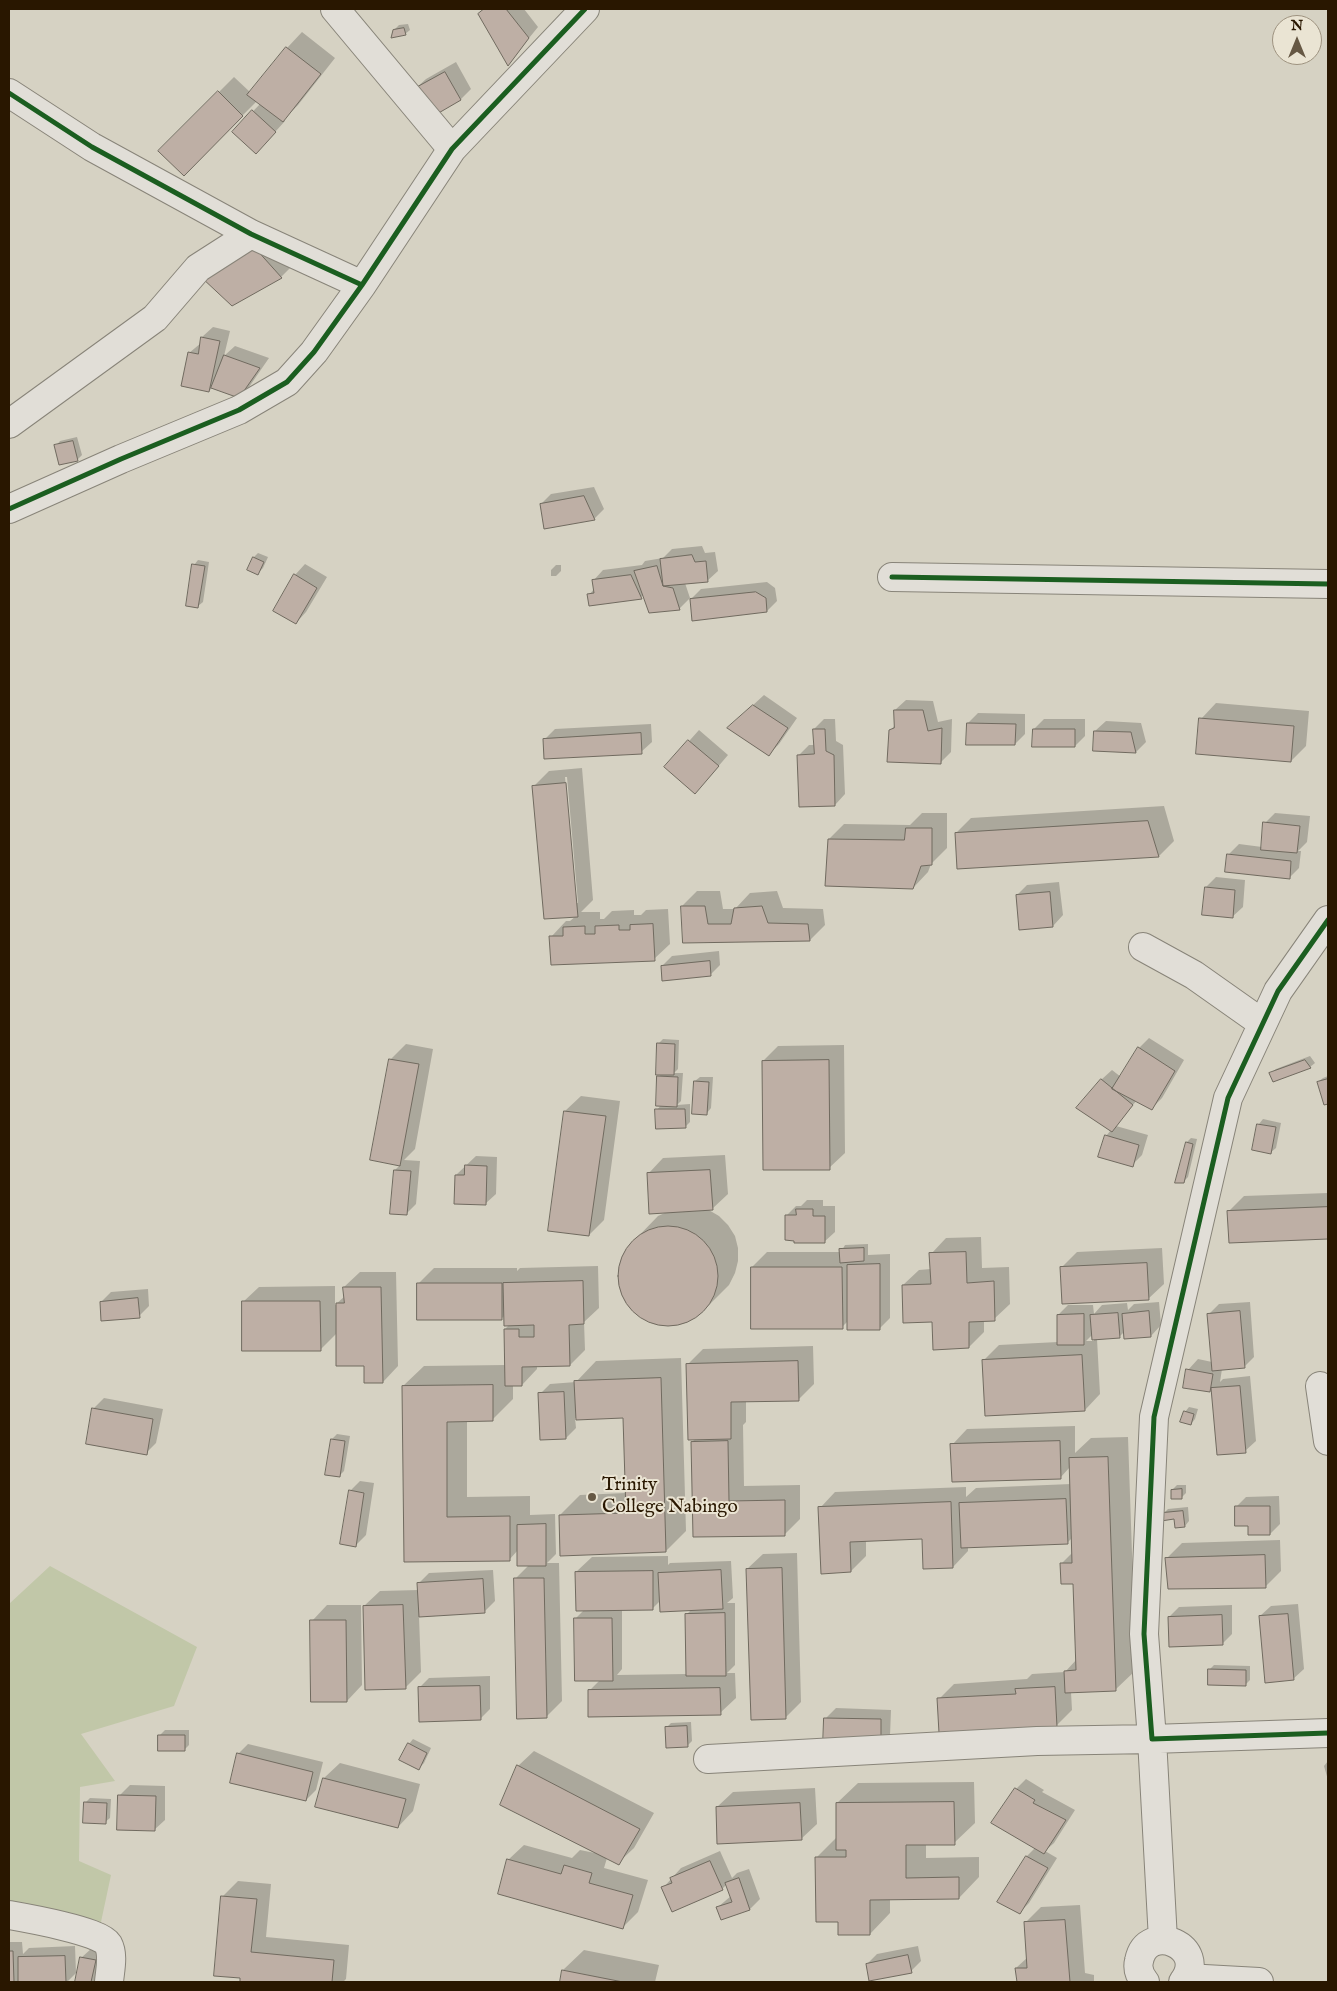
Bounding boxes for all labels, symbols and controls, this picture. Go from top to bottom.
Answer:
north arrow [1272,15,1322,65]
text: N [1291,17,1303,35]
place label: Trinity College Nabingo [602,1475,738,1519]
marker: Trinity College Nabingo [586,1491,598,1503]

